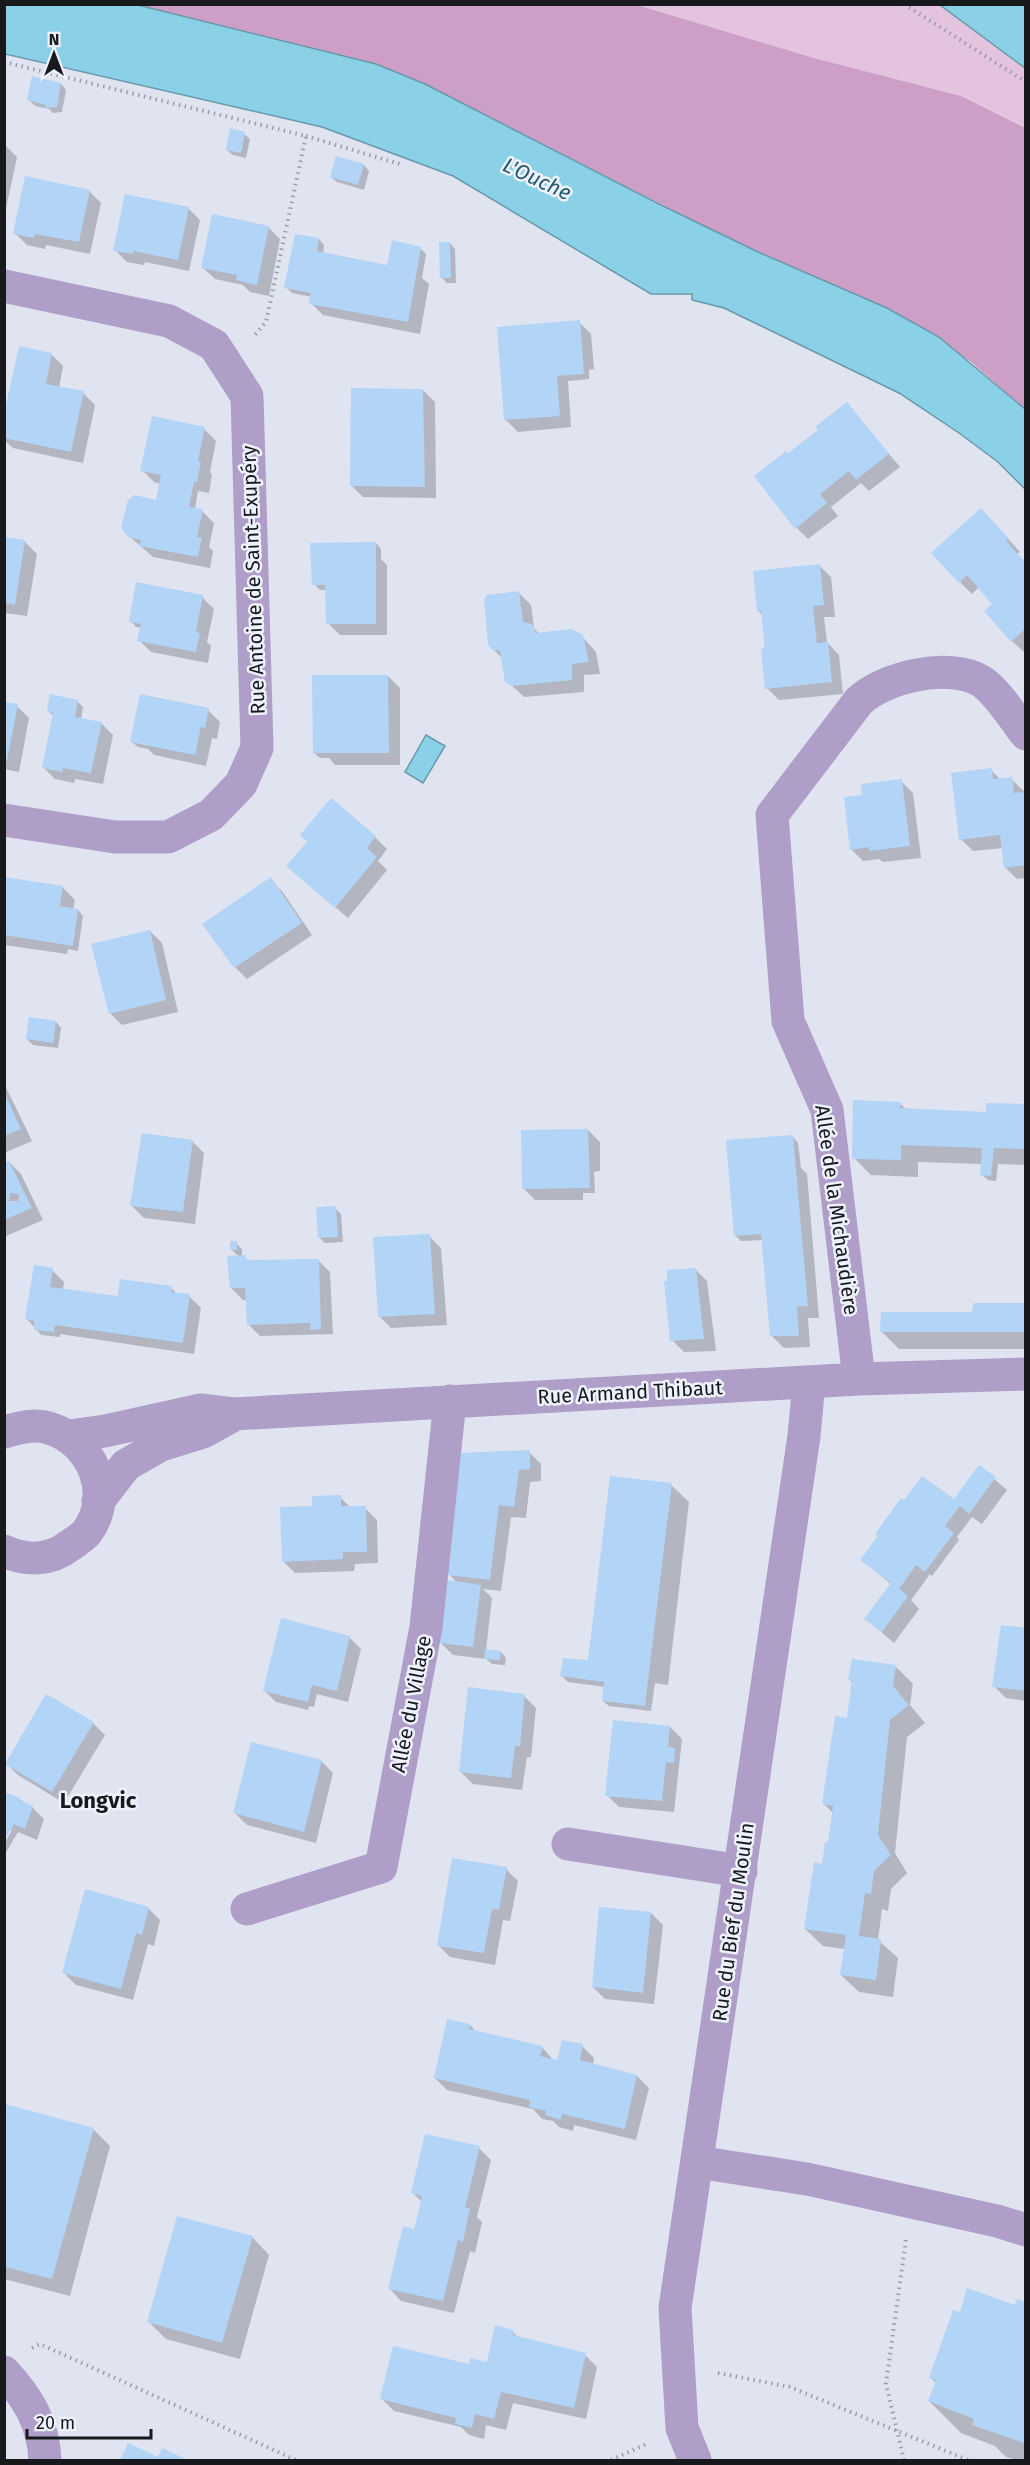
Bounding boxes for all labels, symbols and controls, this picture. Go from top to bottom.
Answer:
north arrow [24,24,84,84]
text: N [49,30,59,49]
water label: L'Ouche [499,152,575,206]
street label: Rue Antoine de Saint-Exupéry [236,445,270,715]
street label: Allée de la Michaudière [810,1103,864,1317]
street label: Rue Armand Thibaut [537,1375,724,1409]
street label: Allée du Village [386,1633,436,1775]
district label: Longvic [60,1787,137,1814]
street label: Rue du Bief du Moulin [707,1821,759,2023]
scale bar [27,2402,152,2440]
text: 20 m [36,2412,75,2434]

